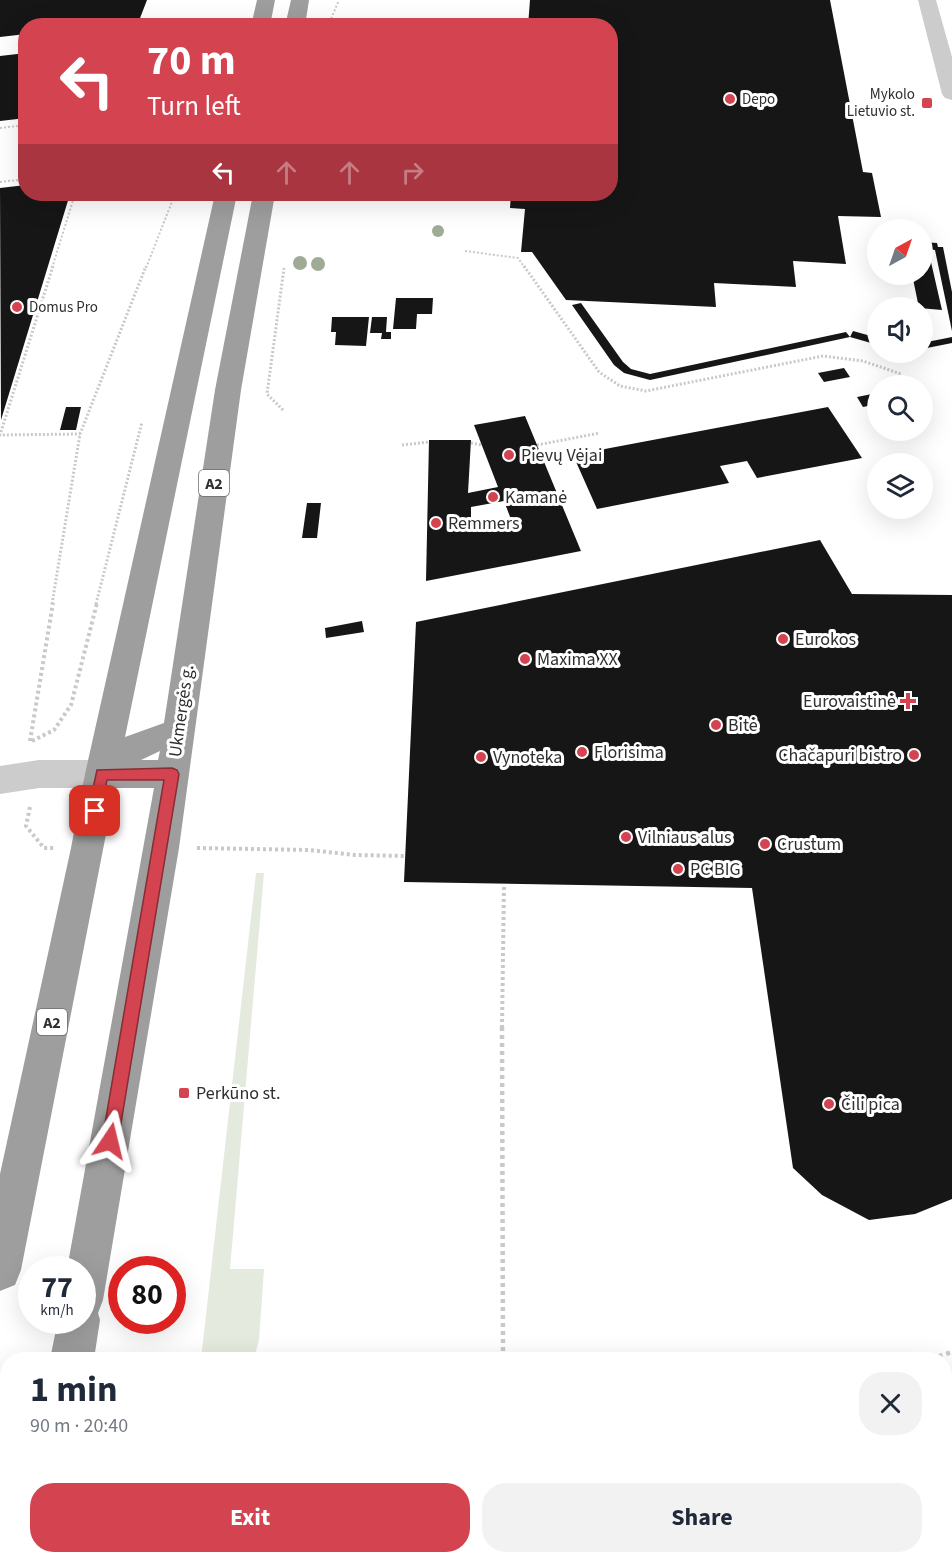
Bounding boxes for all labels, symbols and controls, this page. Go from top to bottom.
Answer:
text: 70 m [147,31,236,91]
icon: left [48,42,126,120]
place label: Mykolo Lietuvio st. [847,84,915,122]
text: Turn left [147,87,241,126]
place label: Depo [742,89,775,110]
marker: Depo [723,92,737,106]
marker: Mykolo Lietuvio st. [920,96,934,110]
icon: left [207,156,240,189]
icon: ahead [270,156,303,189]
icon: ahead [333,156,366,189]
icon: right [396,156,429,189]
north arrow [867,219,933,285]
map controls [867,219,933,519]
place label: Domus Pro [29,297,98,318]
button: sound [867,297,933,363]
marker: Domus Pro [10,300,24,314]
button: search [867,375,933,441]
place label: Pievų Vėjai [521,443,602,468]
marker: Pievų Vėjai [502,448,516,462]
button: layers [867,453,933,519]
road number: A2 [199,470,229,496]
place label: Kamanė [505,485,567,510]
marker: Kamanė [486,490,500,504]
place label: Remmers [448,511,519,536]
marker: Remmers [429,516,443,530]
place label: Eurokos [795,627,856,652]
marker: Eurokos [776,632,790,646]
place label: Maxima XX [537,647,618,672]
marker: Maxima XX [518,652,532,666]
street label: Ukmergės g. [163,663,200,759]
place label: Eurovaistinė [803,689,896,714]
marker: Eurovaistinė [901,694,915,708]
place label: Bitė [728,713,758,738]
marker: Bitė [709,718,723,732]
place label: Florisima [594,740,664,765]
place label: Chačapuri bistro [778,743,902,768]
place label: Vynoteka [493,745,562,770]
marker: Florisima [575,745,589,759]
marker: Chačapuri bistro [907,748,921,762]
marker: Vynoteka [474,750,488,764]
pin [69,785,120,836]
icon: arrive [78,794,111,827]
place label: Vilniaus alus [638,825,732,850]
marker: Vilniaus alus [619,830,633,844]
place label: Crustum [777,832,841,857]
marker: Crustum [758,837,772,851]
place label: PC BIG [690,857,741,882]
marker: PC BIG [671,862,685,876]
road number: A2 [37,1009,67,1035]
place label: Perkūno st. [196,1081,280,1106]
marker: Perkūno st. [177,1086,191,1100]
place label: Čili pica [841,1092,900,1117]
marker: Čili pica [822,1097,836,1111]
position arrow [78,1109,142,1173]
speed limit sign: 80 [108,1256,186,1334]
text: 77 [41,1266,73,1309]
text: km/h [40,1300,74,1321]
text: 1 min [30,1364,118,1415]
button: close [859,1372,922,1435]
text: 90 m · 20:40 [30,1412,128,1440]
button: Exit [30,1483,470,1552]
button: Share [482,1483,922,1552]

